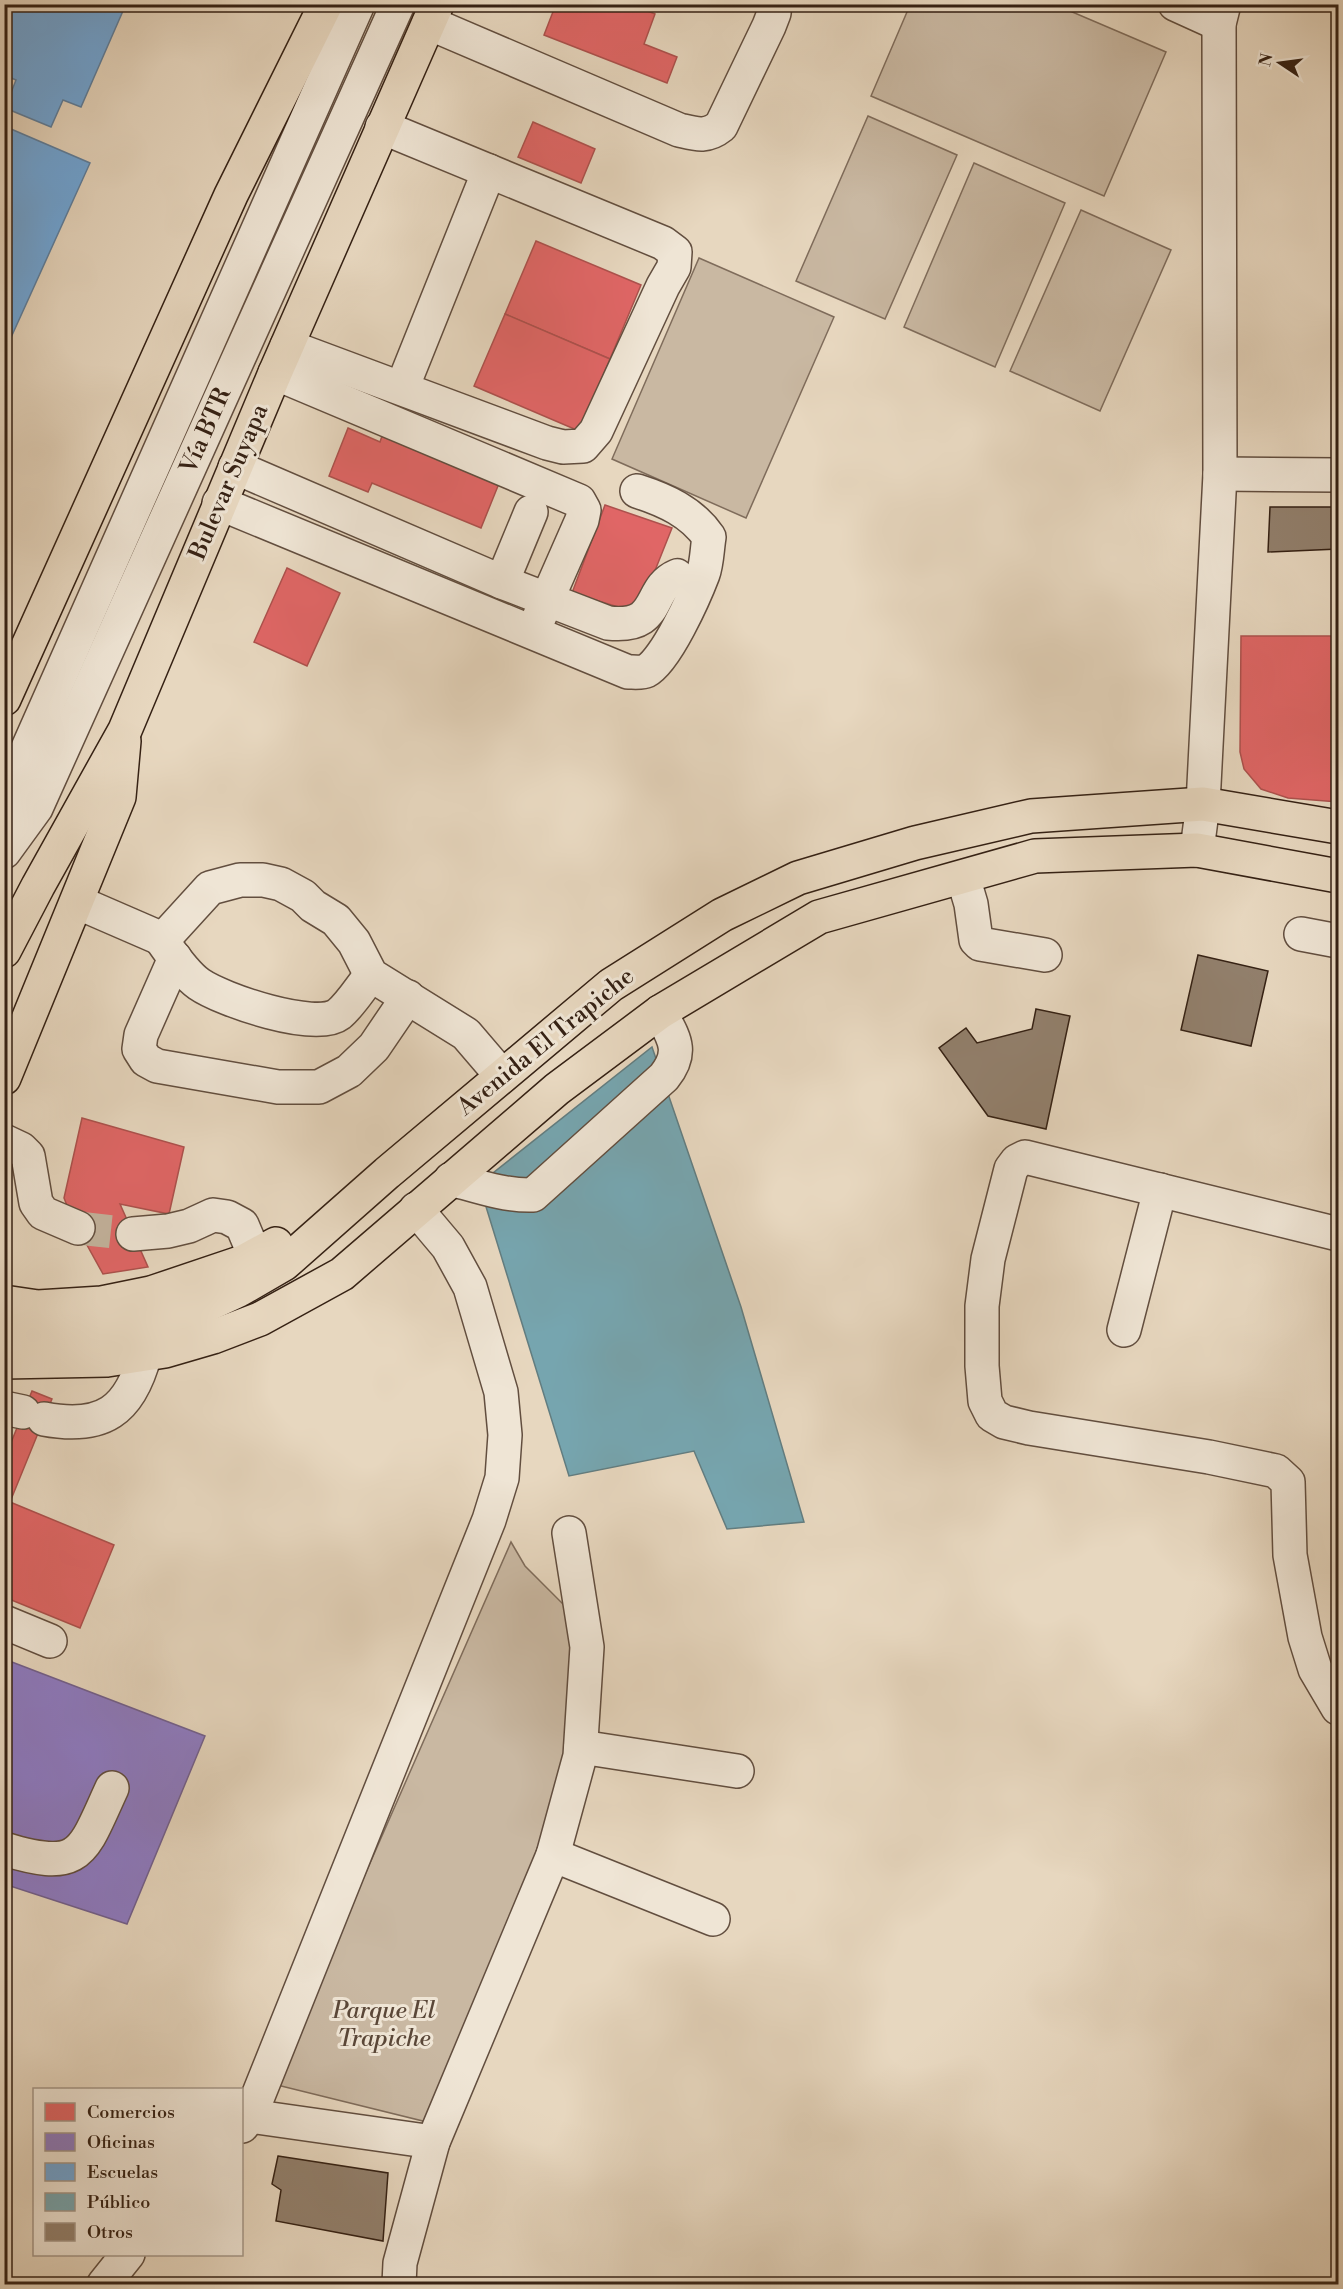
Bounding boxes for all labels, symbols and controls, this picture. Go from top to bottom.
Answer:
north arrow [1250,33,1310,93]
text: N [1255,51,1278,68]
street label: Vía BTR [173,382,239,479]
street label: Bulevar Suyapa [182,399,276,565]
street label: Avenida El Trapiche [451,961,641,1123]
park label: Parque El Trapiche [332,1996,436,2054]
legend [33,2088,243,2256]
text: Comercios [87,2101,175,2124]
text: Oficinas [87,2131,155,2154]
text: Escuelas [87,2161,158,2184]
text: Público [87,2191,150,2214]
text: Otros [87,2221,133,2244]

